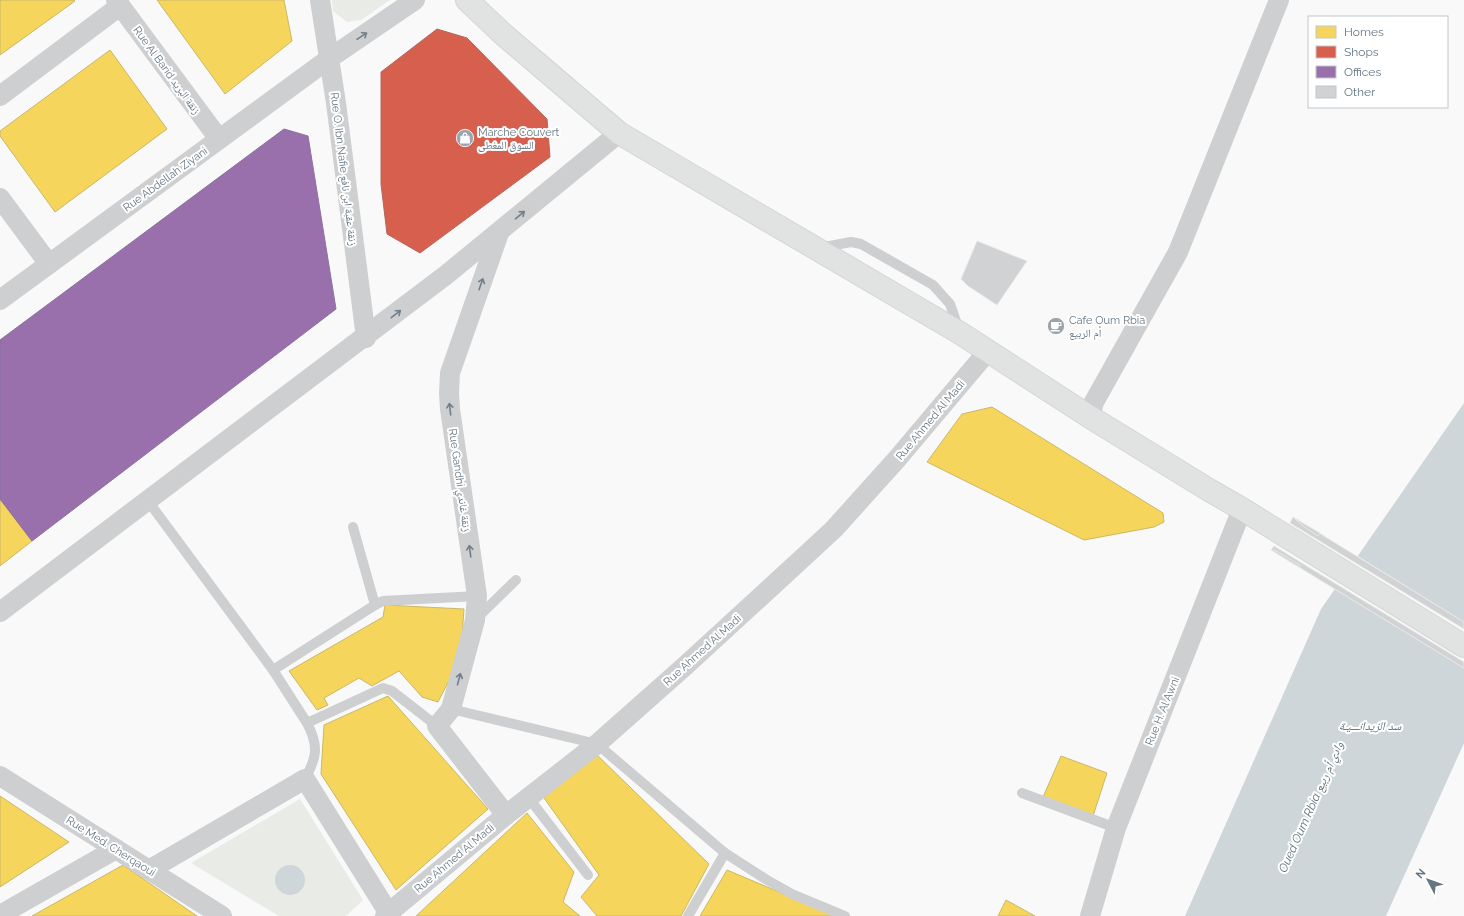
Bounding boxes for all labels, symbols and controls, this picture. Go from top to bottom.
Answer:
legend [1308,16,1448,108]
street label: Rue Al Barid زنقة البريد [130,24,203,117]
text: Homes [1344,25,1384,39]
one-way arrow [357,32,368,40]
text: Shops [1344,45,1379,59]
text: Offices [1344,65,1381,79]
text: Other [1344,85,1376,99]
street label: Rue O. Ibn Nafie زنقة عقبة ابن نافع [328,92,359,247]
place label: Marche Couvert السوق المغطى [478,126,560,152]
shop icon: Marche Couvert السوق المغطى [455,128,475,148]
street label: Rue Abdellah Ziyani [121,144,210,214]
one-way arrow [515,211,525,220]
one-way arrow [478,278,485,291]
one-way arrow [391,310,402,318]
place label: Cafe Oum Rbia أم الربيع [1069,314,1145,340]
cafe icon: Cafe Oum Rbia أم الربيع [1046,316,1066,336]
street label: Rue Ahmed Al Madi [893,378,968,463]
one-way arrow [446,403,454,416]
street label: Rue Gandhi زنقة غاندي [444,428,473,533]
one-way arrow [466,545,474,558]
street label: Rue Ahmed Al Madi [661,612,744,689]
one-way arrow [456,672,463,685]
street label: Rue H. Al Awni [1143,675,1182,747]
water label: سد الزيدانـــيـة [1339,719,1401,733]
water label: Oued Oum Rbia وادي أم ربيع [1275,739,1349,876]
street label: Rue Med. Cherqaoui [64,814,158,879]
street label: Rue Ahmed Al Madi [412,821,497,896]
north arrow [1408,860,1448,900]
text: N [1413,866,1428,881]

